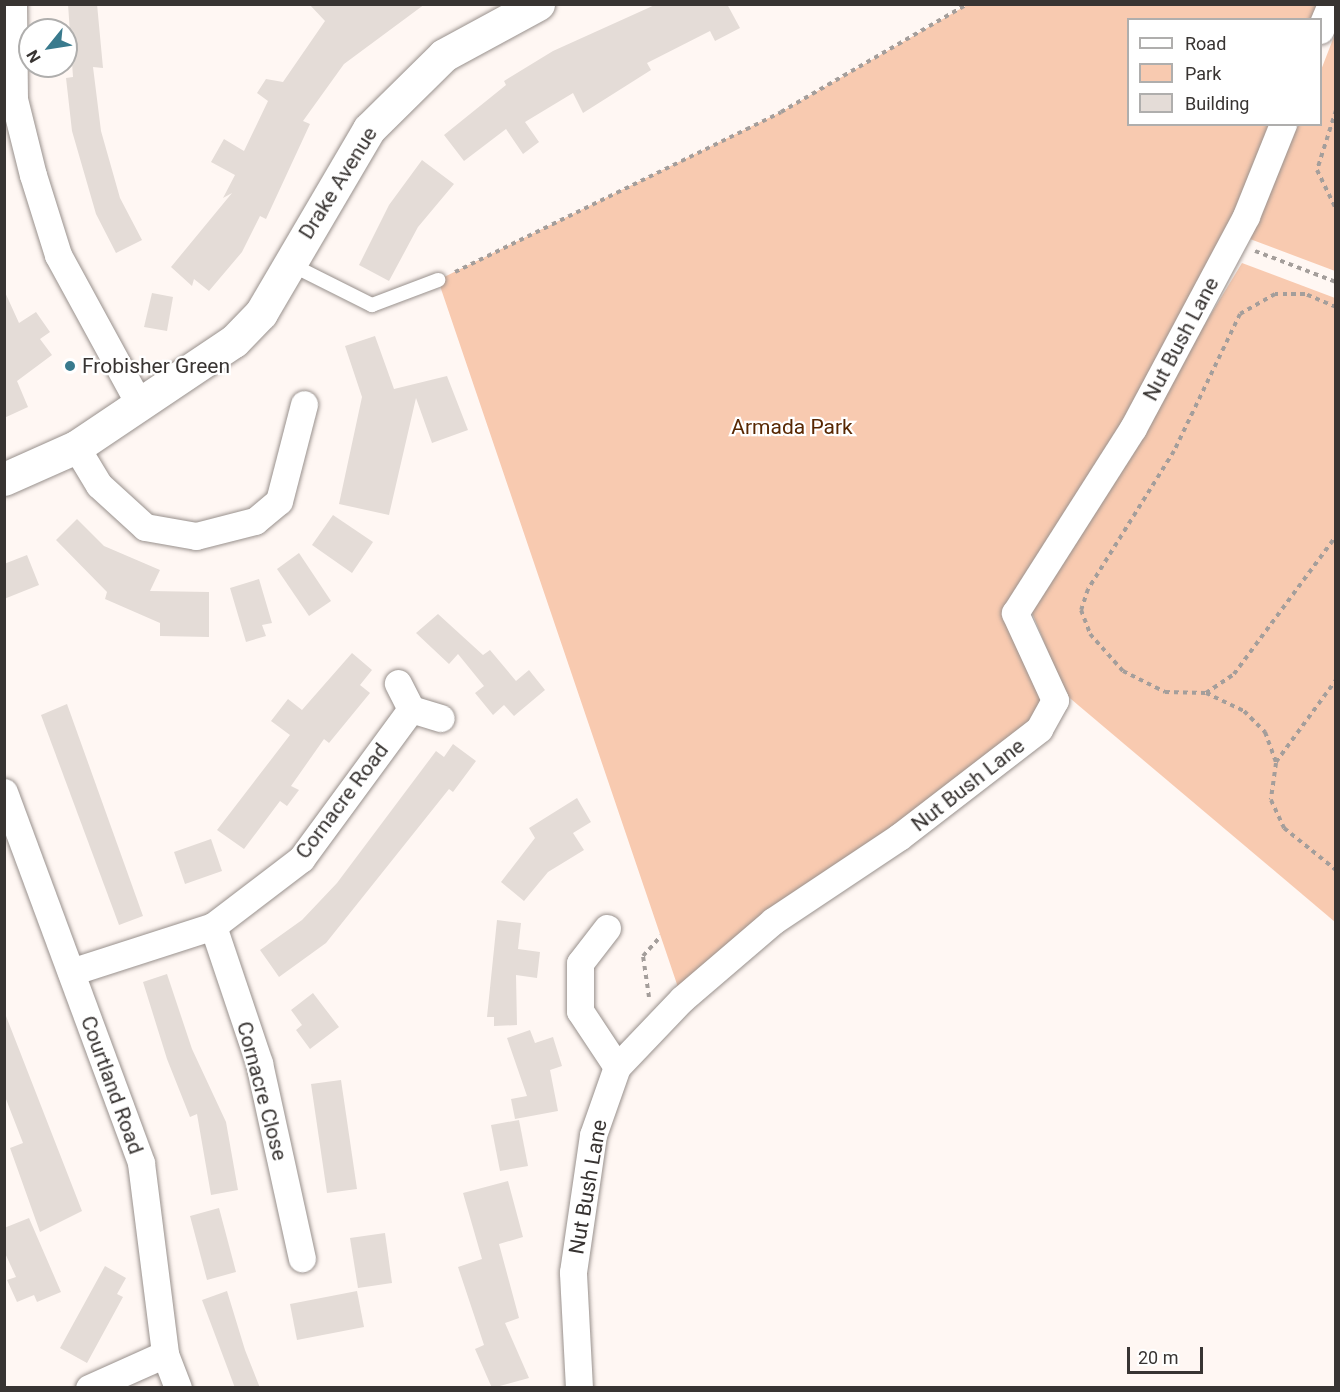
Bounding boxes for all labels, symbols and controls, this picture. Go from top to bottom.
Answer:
north arrow [18,18,78,78]
legend [1127,18,1322,126]
text: Road [1185,33,1226,54]
text: N [23,47,45,66]
text: Park [1185,63,1221,84]
text: Building [1185,93,1249,114]
street label: Drake Avenue [294,122,382,244]
street label: Nut Bush Lane [1138,273,1224,405]
place label: Frobisher Green [82,353,230,379]
marker: Frobisher Green [63,359,77,373]
park label: Armada Park [731,414,853,440]
street label: Nut Bush Lane [907,733,1029,837]
street label: Cornacre Road [290,738,394,864]
street label: Courtland Road [75,1013,149,1157]
street label: Cornacre Close [231,1019,293,1163]
street label: Nut Bush Lane [564,1118,612,1256]
scale bar [1130,1335,1206,1373]
text: 20 m [1138,1347,1178,1368]

